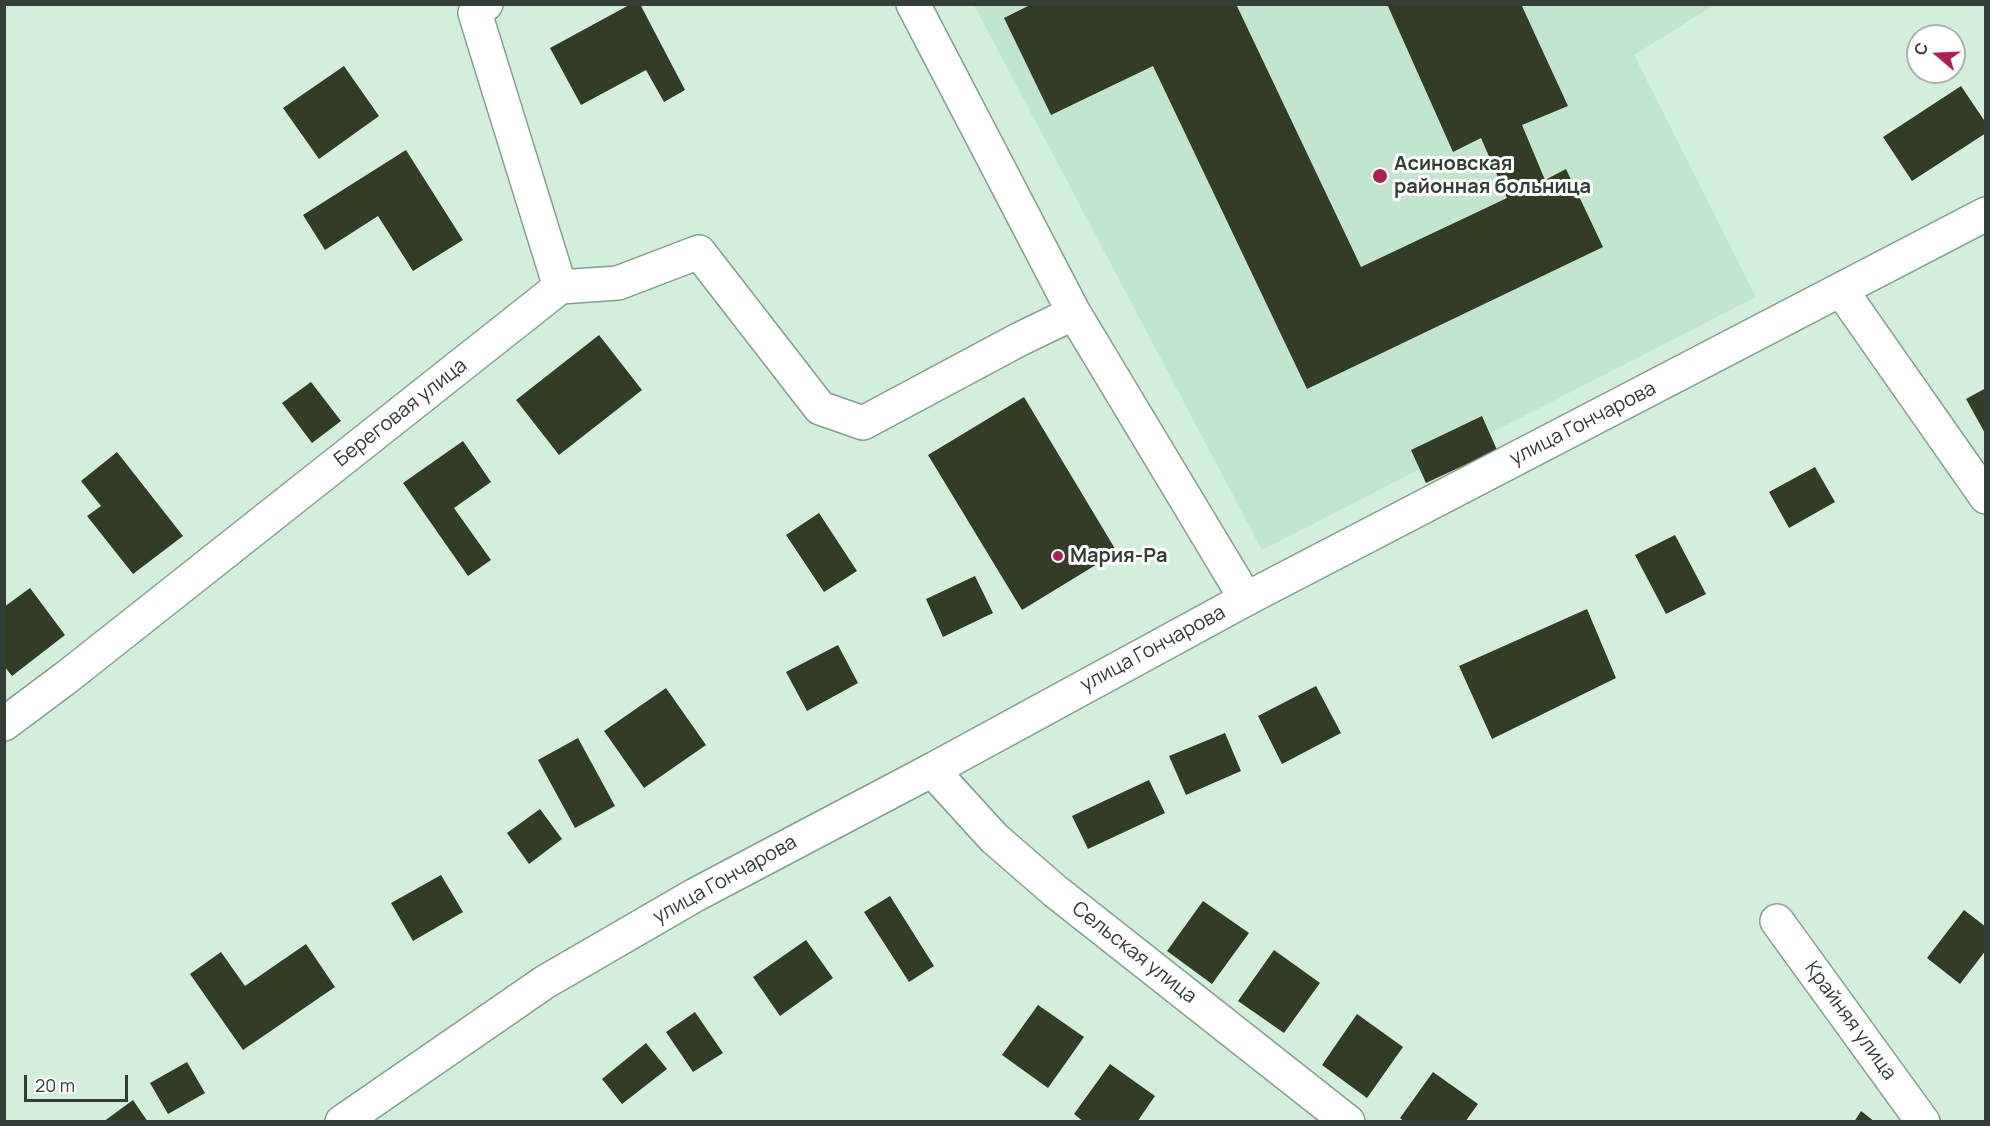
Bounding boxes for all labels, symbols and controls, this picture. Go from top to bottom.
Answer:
north arrow [1906,24,1966,84]
text: С [1909,40,1933,58]
place label: Асиновская районная больница [1394,152,1591,199]
marker: Асиновская районная больница [1371,167,1389,185]
street label: Береговая улица [330,354,472,472]
street label: улица Гончарова [1506,377,1660,471]
place label: Мария-Ра [1070,544,1167,568]
marker: Мария-Ра [1051,549,1065,563]
street label: улица Гончарова [1076,601,1230,697]
street label: улица Гончарова [649,831,801,929]
street label: Сельская улица [1067,897,1201,1009]
street label: Крайняя улица [1799,957,1901,1085]
scale bar [27,1063,130,1101]
text: 20 m [35,1073,75,1097]

